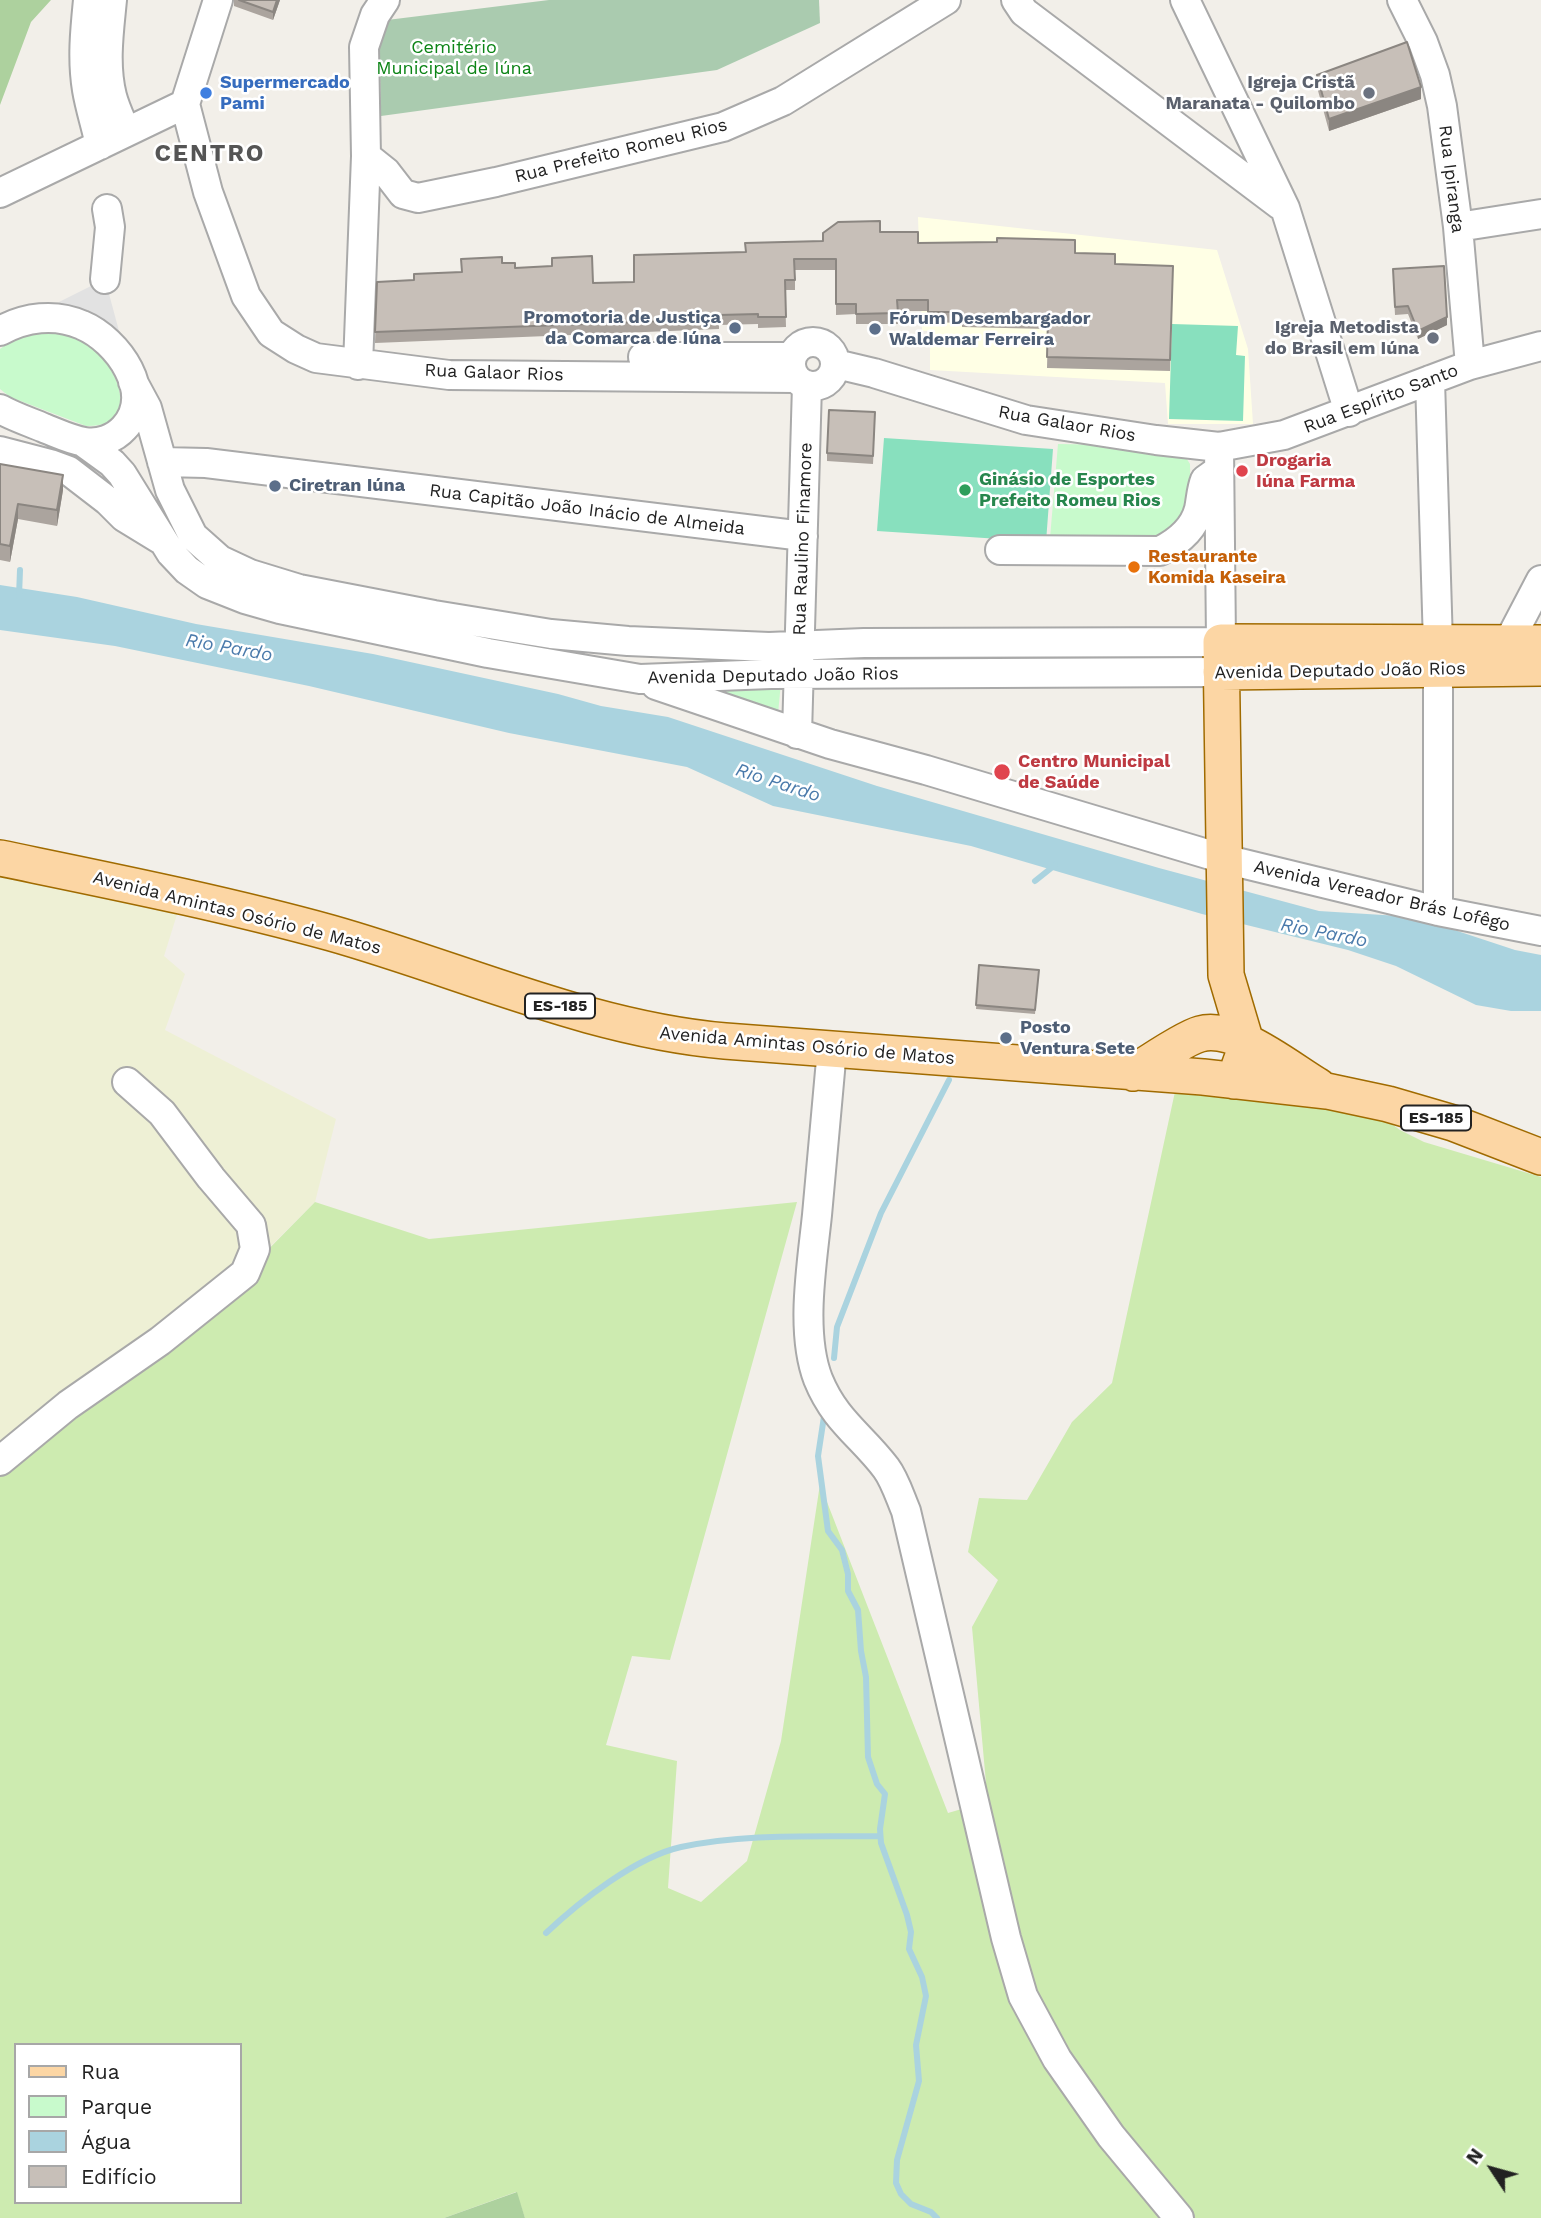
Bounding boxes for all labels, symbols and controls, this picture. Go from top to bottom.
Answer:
park label: Cemitério Municipal de Iúna [376,37,532,80]
place label: Supermercado Pami [220,72,350,114]
place label: Igreja Cristã Maranata - Quilombo [1165,72,1355,114]
marker: Supermercado Pami [198,85,214,101]
marker: Igreja Cristã Maranata - Quilombo [1361,85,1377,101]
street label: Rua Prefeito Romeu Rios [513,114,729,188]
street label: Rua Ipiranga [1434,124,1468,234]
district label: CENTRO [155,140,265,168]
place label: Promotoria de Justiça da Comarca de Iúna [523,307,721,350]
place label: Fórum Desembargador Waldemar Ferreira [889,308,1091,350]
place label: Igreja Metodista do Brasil em Iúna [1265,317,1419,360]
marker: Promotoria de Justiça da Comarca de Iúna [727,320,743,336]
marker: Fórum Desembargador Waldemar Ferreira [867,321,883,337]
marker: Igreja Metodista do Brasil em Iúna [1425,330,1441,346]
street label: Rua Galaor Rios [424,360,564,386]
street label: Rua Espírito Santo [1301,360,1461,438]
street label: Rua Galaor Rios [997,401,1137,447]
street label: Rua Raulino Finamore [789,442,817,636]
place label: Drogaria Iúna Farma [1256,450,1355,492]
marker: Drogaria Iúna Farma [1234,463,1250,479]
place label: Ginásio de Esportes Prefeito Romeu Rios [979,469,1161,512]
place label: Ciretran Iúna [289,475,405,497]
marker: Ciretran Iúna [267,478,283,494]
street label: Rua Capitão João Inácio de Almeida [428,480,746,540]
marker: Ginásio de Esportes Prefeito Romeu Rios [957,482,973,498]
place label: Restaurante Komida Kaseira [1148,546,1286,588]
marker: Restaurante Komida Kaseira [1126,559,1142,575]
water label: Rio Pardo [184,629,274,667]
street label: Avenida Deputado João Rios [1214,658,1466,684]
street label: Avenida Deputado João Rios [647,663,899,689]
place label: Centro Municipal de Saúde [1018,751,1170,794]
water label: Rio Pardo [733,759,823,807]
marker: Centro Municipal de Saúde [992,762,1012,782]
street label: Avenida Vereador Brás Lofêgo [1252,856,1512,936]
street label: Avenida Amintas Osório de Matos [91,867,383,959]
water label: Rio Pardo [1279,913,1369,953]
road number: ES-185 [525,994,595,1018]
place label: Posto Ventura Sete [1020,1017,1135,1060]
street label: Avenida Amintas Osório de Matos [658,1022,956,1070]
marker: Posto Ventura Sete [998,1030,1014,1046]
road number: ES-185 [1401,1106,1471,1130]
legend [14,2043,242,2204]
text: Rua [81,2059,120,2084]
text: Parque [81,2094,152,2119]
text: Água [81,2129,131,2154]
north arrow [1457,2134,1527,2204]
text: N [1461,2144,1488,2169]
text: Edifício [81,2164,157,2189]

